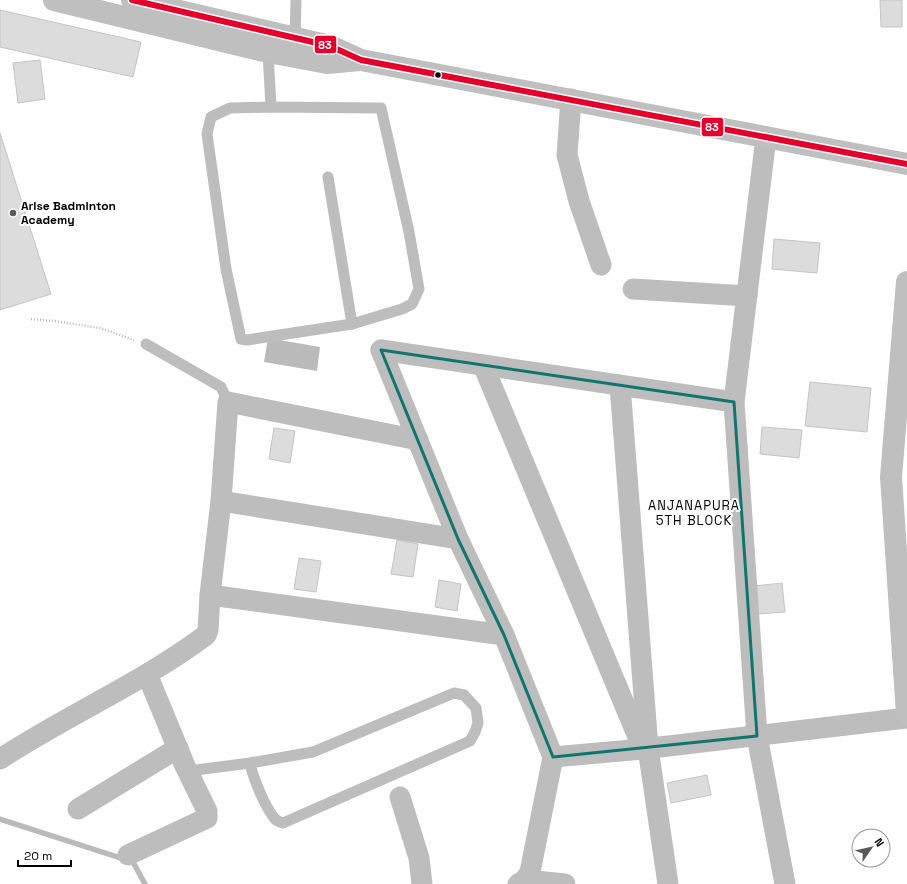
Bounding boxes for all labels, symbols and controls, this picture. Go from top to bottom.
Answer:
line badge: 83 [314,35,337,54]
text: 83 [318,38,332,52]
unlabelled marker [433,70,443,80]
line badge: 83 [701,117,724,137]
text: 83 [705,120,719,134]
place label: Arise Badminton Academy [21,198,116,228]
marker: Arise Badminton Academy [8,208,18,218]
district label: ANJANAPURA 5TH BLOCK [648,497,740,529]
north arrow [851,828,891,868]
text: N [871,835,887,849]
scale bar [18,842,71,868]
text: 20 m [24,848,52,864]

